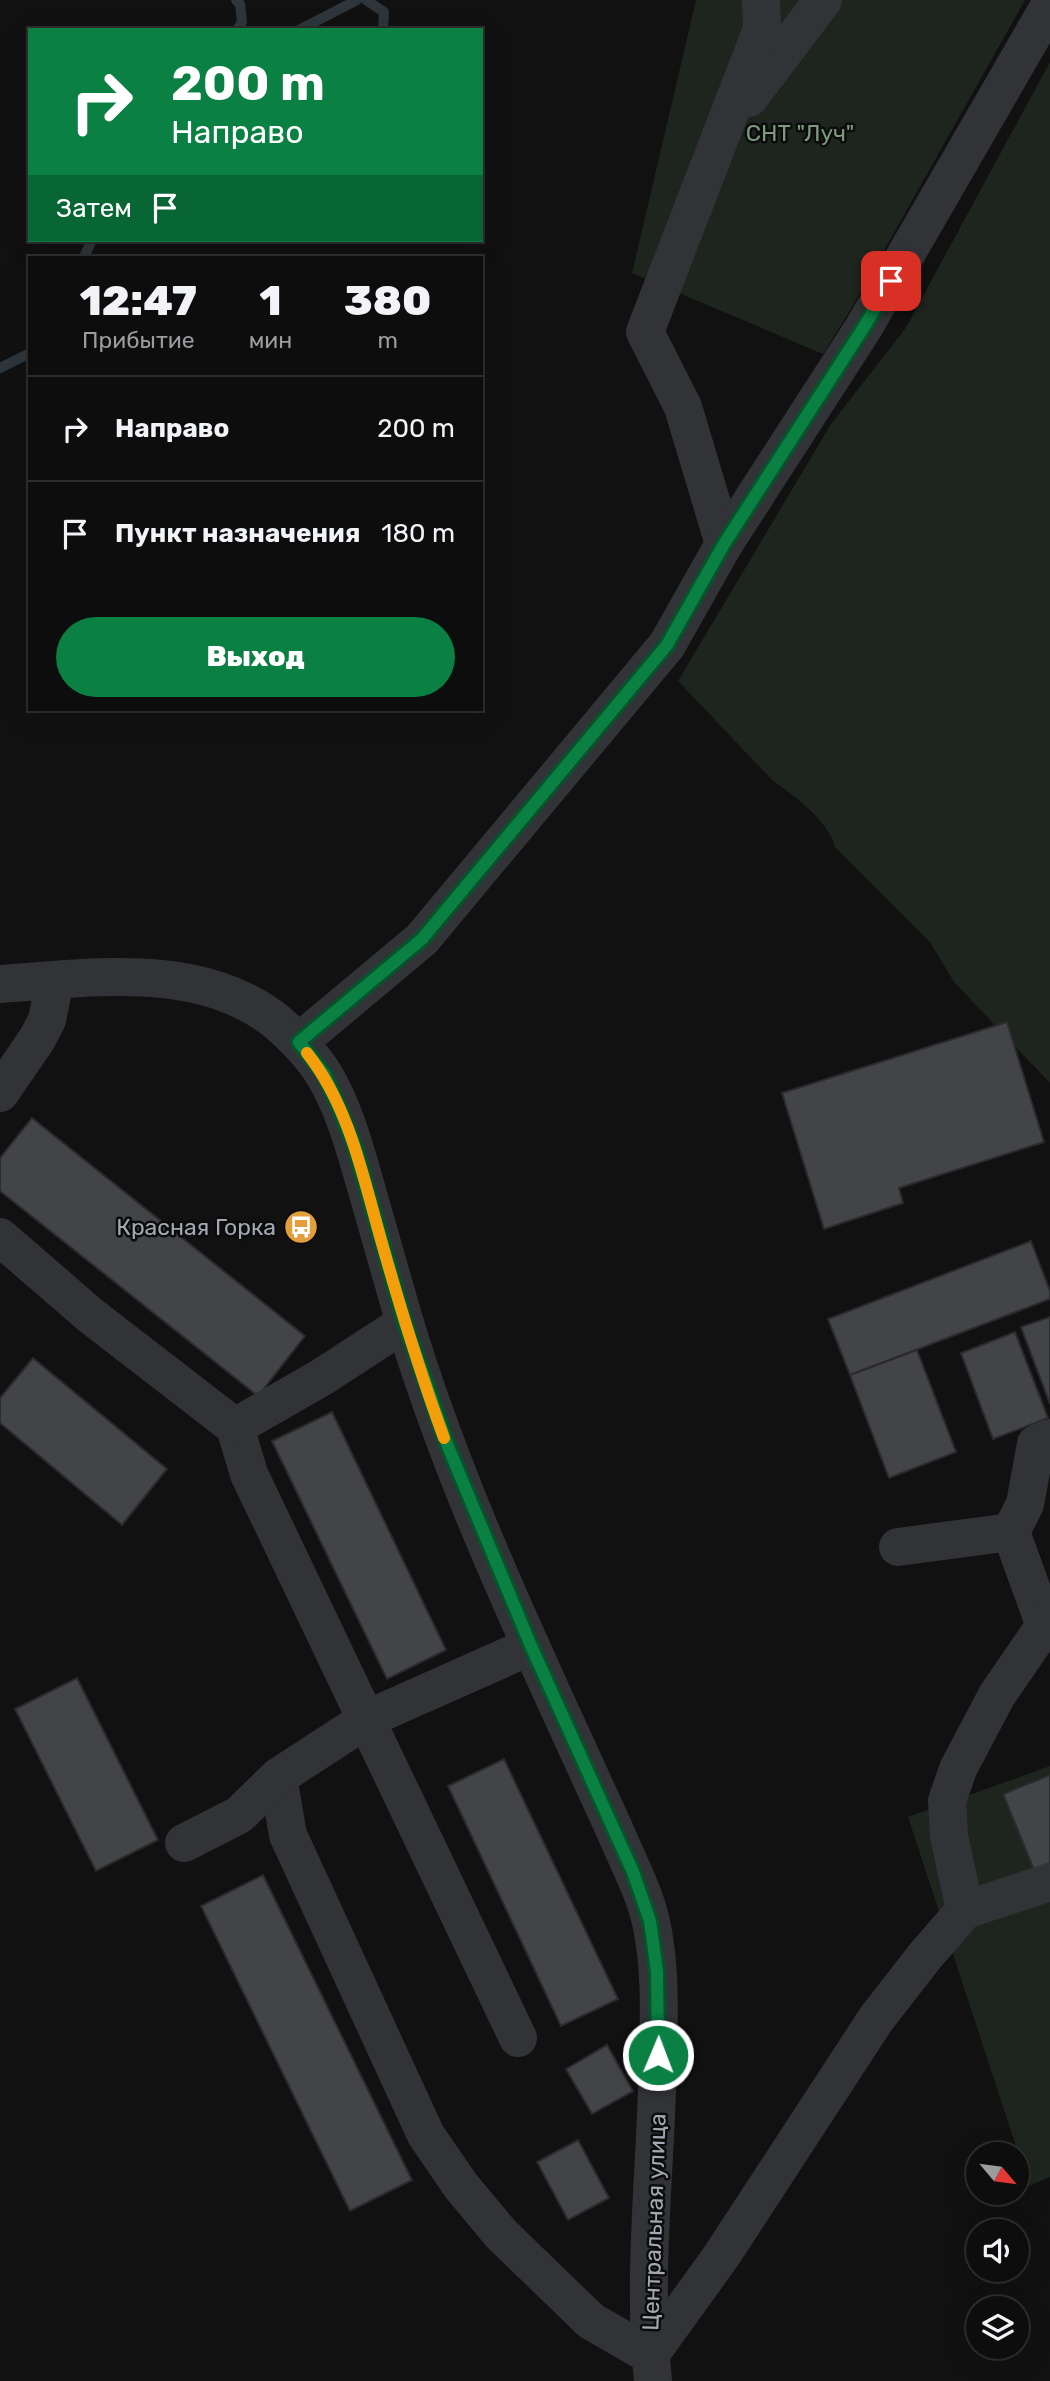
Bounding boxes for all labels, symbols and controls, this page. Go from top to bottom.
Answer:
text: 200 m [171,54,325,112]
icon: right [56,56,147,147]
text: Направо [171,113,304,151]
park label: СНТ "Луч" [746,119,854,147]
icon: arrive [146,189,184,227]
text: Затем [56,193,132,224]
pin [861,251,921,311]
icon: arrive [872,262,910,300]
text: 12:47 [80,276,197,326]
text: 1 [259,276,282,326]
text: 380 [344,276,431,326]
text: Прибытие [82,326,195,354]
text: мин [249,326,292,354]
text: m [377,326,398,354]
icon: right [56,410,94,448]
text: Направо [115,413,229,444]
text: 200 m [377,413,455,444]
icon: arrive [56,515,94,553]
text: Пункт назначения [115,518,360,549]
text: 180 m [381,518,455,549]
button: Выход [56,617,455,697]
bus stop icon: Красная Горка [282,1208,320,1246]
place label: Красная Горка [116,1213,276,1241]
position arrow [621,2018,695,2092]
street label: Центральная улица [636,2113,672,2331]
north arrow [966,2142,1029,2205]
map controls [966,2142,1029,2359]
button: sound [966,2219,1029,2282]
button: layers [966,2296,1029,2359]

